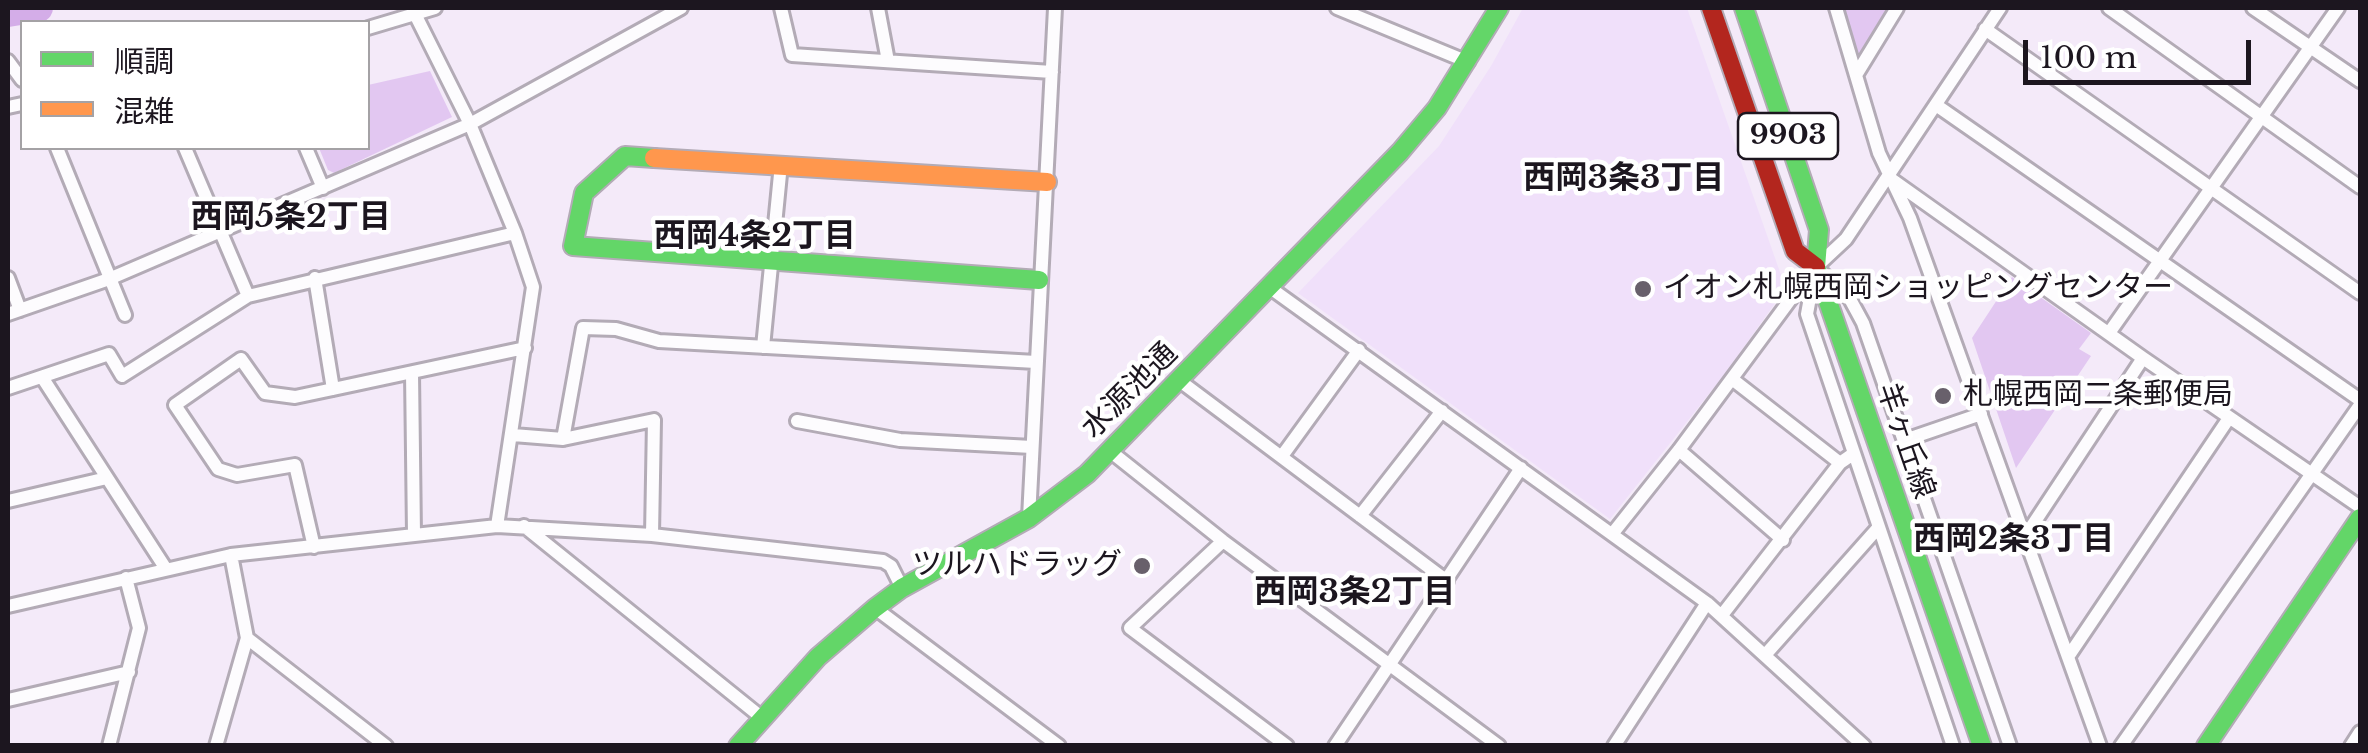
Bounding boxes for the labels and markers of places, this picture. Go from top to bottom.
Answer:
place label: イオン札幌西岡ショッピングセンター [1663,271,2173,307]
marker: イオン札幌西岡ショッピングセンター [1632,278,1654,300]
place label: 札幌西岡二条郵便局 [1963,378,2233,414]
marker: 札幌西岡二条郵便局 [1932,385,1954,407]
place label: ツルハドラッグ [912,548,1122,584]
marker: ツルハドラッグ [1131,555,1153,577]

